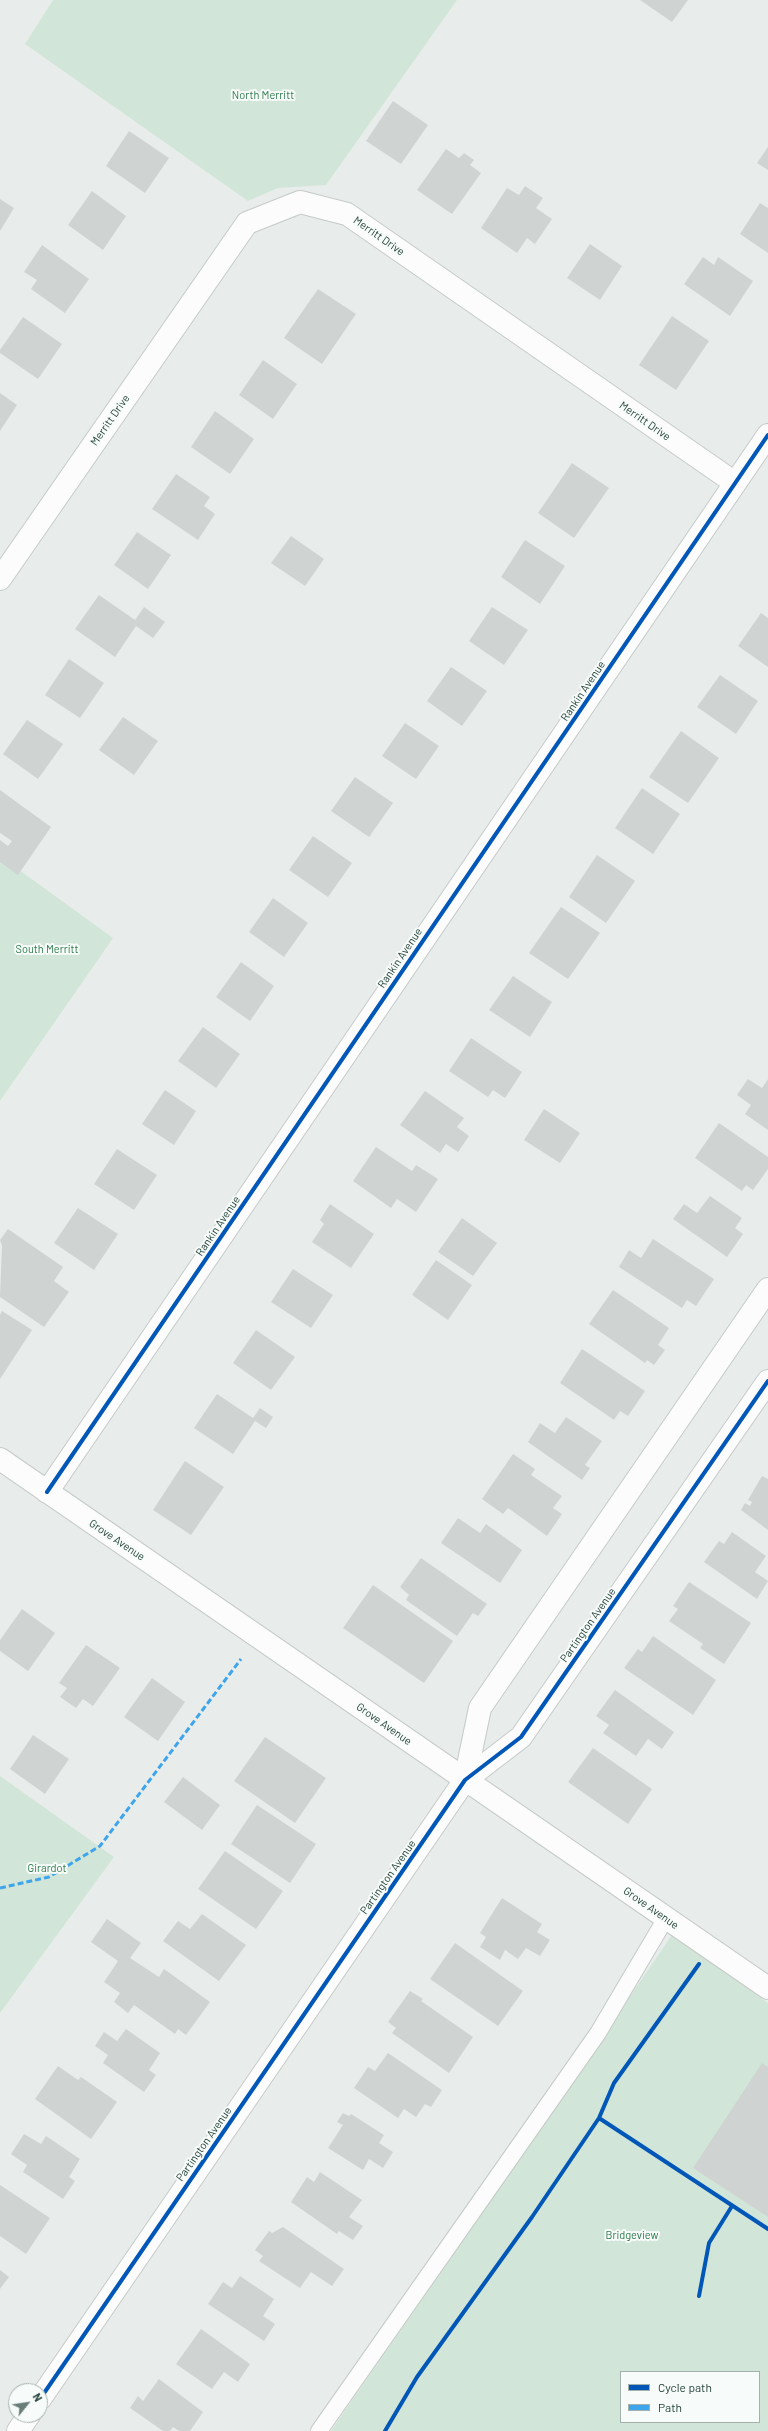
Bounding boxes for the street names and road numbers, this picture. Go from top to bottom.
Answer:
street label: Merritt Drive [351,214,407,258]
street label: Merritt Drive [88,392,132,448]
street label: Merritt Drive [617,399,673,443]
street label: Rankin Avenue [558,658,608,724]
street label: Rankin Avenue [375,925,425,991]
street label: Rankin Avenue [193,1193,243,1259]
street label: Grove Avenue [87,1516,147,1564]
street label: Partington Avenue [557,1585,619,1665]
street label: Grove Avenue [354,1700,414,1748]
street label: Partington Avenue [357,1837,419,1917]
street label: Grove Avenue [621,1884,681,1932]
street label: Partington Avenue [173,2104,235,2184]

